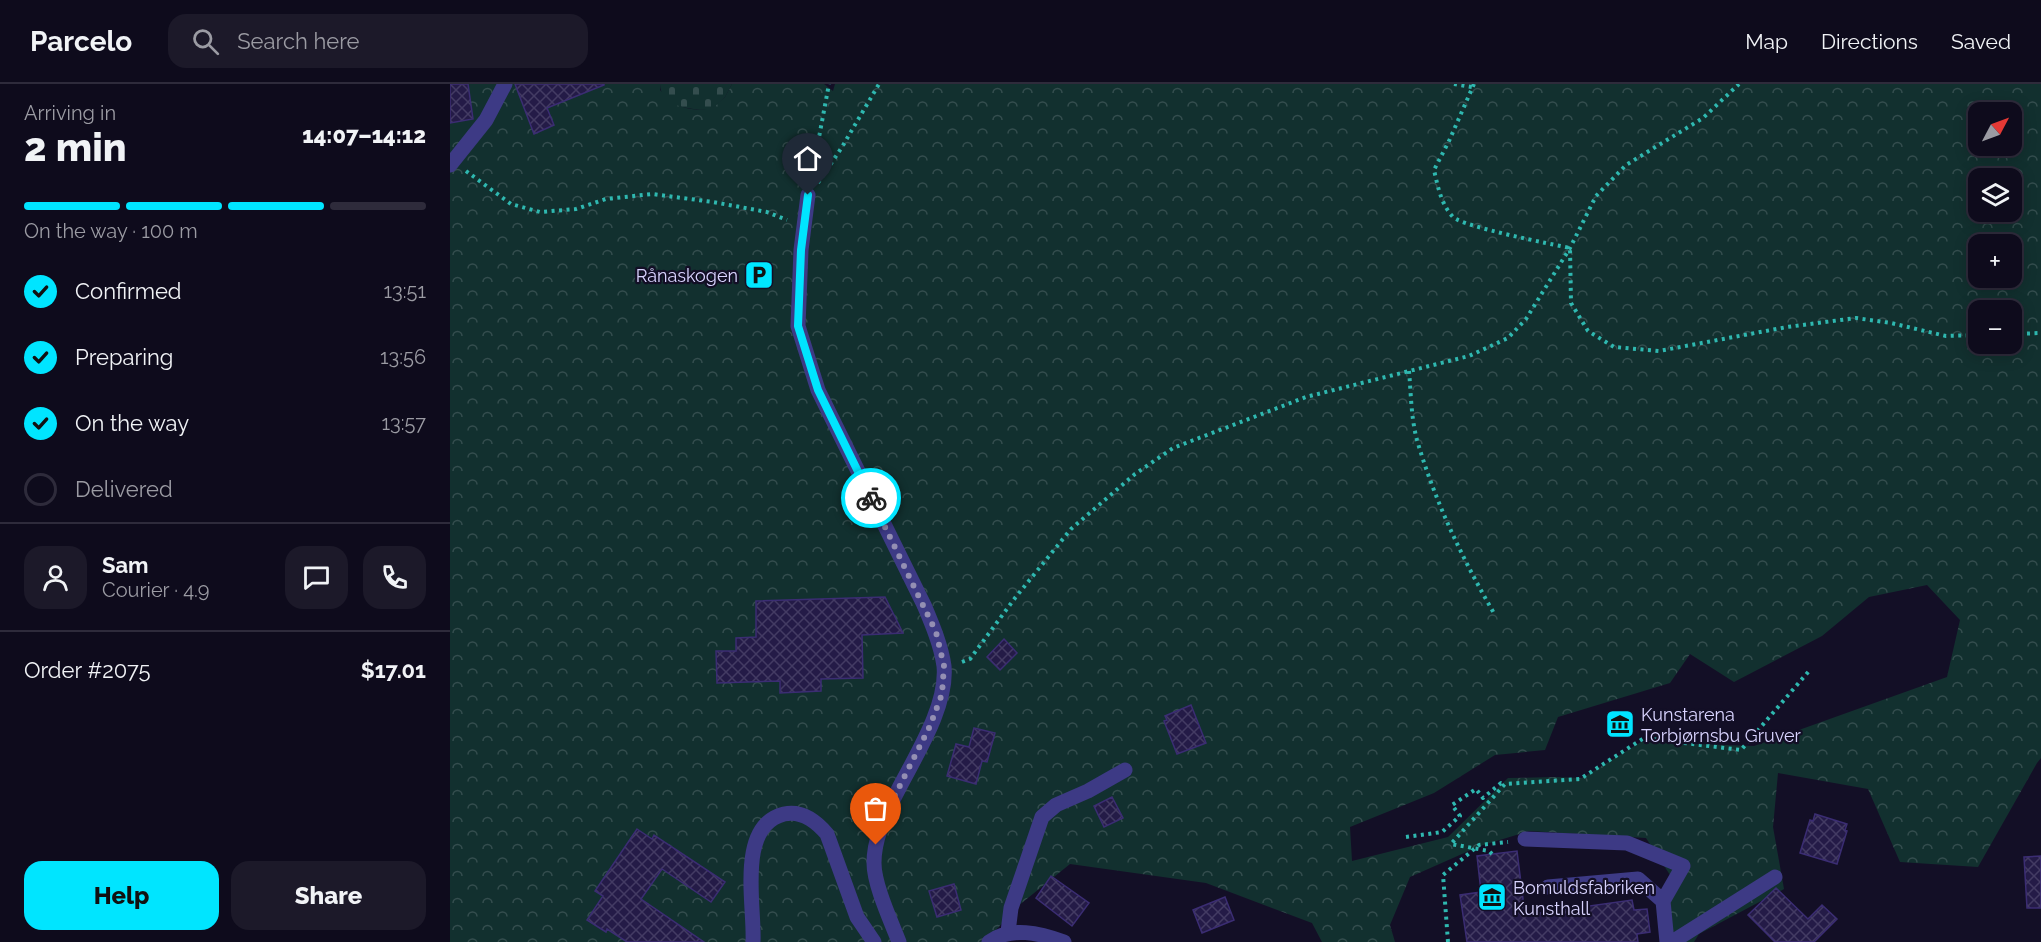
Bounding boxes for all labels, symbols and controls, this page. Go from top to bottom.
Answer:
search box [168,14,588,68]
text: Parcelo [30,25,132,58]
icon: search [189,25,222,58]
text: Search here [237,28,359,54]
text: Map [1745,29,1788,54]
text: Directions [1821,29,1918,54]
text: Saved [1951,29,2011,54]
text: Arriving in [24,101,116,125]
north arrow [1968,102,2022,156]
map controls [1968,102,2022,354]
text: 14:07–14:12 [302,122,426,148]
text: 2 min [24,124,127,170]
pin [782,133,833,195]
icon: home [791,142,824,175]
button: layers [1968,168,2022,222]
text: On the way · 100 m [24,219,198,243]
button: + [1968,234,2022,288]
parking icon: Rånaskogen [743,259,775,291]
place label: Rånaskogen [636,265,738,286]
icon: check [24,275,57,308]
text: Confirmed [75,278,182,304]
text: 13:51 [384,279,426,303]
button: − [1968,300,2022,354]
icon: check [24,341,57,374]
text: Preparing [75,344,173,370]
text: 13:56 [380,345,426,369]
icon: check [24,407,57,440]
text: On the way [75,410,189,436]
text: 13:57 [381,411,426,435]
courier [841,468,901,528]
text: Delivered [75,476,173,502]
icon: bike [855,482,888,515]
button: person [24,546,87,609]
button: chat [285,546,348,609]
button: phone [363,546,426,609]
text: Sam [102,552,149,578]
text: Courier · 4.9 [102,578,210,602]
text: Order #2075 [24,657,150,683]
text: $17.01 [361,657,426,683]
place label: Kunstarena Torbjørnsbu Gruver [1641,704,1801,746]
museum icon: Kunstarena Torbjørnsbu Gruver [1604,708,1636,740]
pin [850,783,901,845]
icon: bag [859,792,892,825]
button: Help [24,861,219,930]
button: Share [231,861,426,930]
place label: Bomuldsfabriken Kunsthall [1513,877,1655,919]
museum icon: Bomuldsfabriken Kunsthall [1476,881,1508,913]

